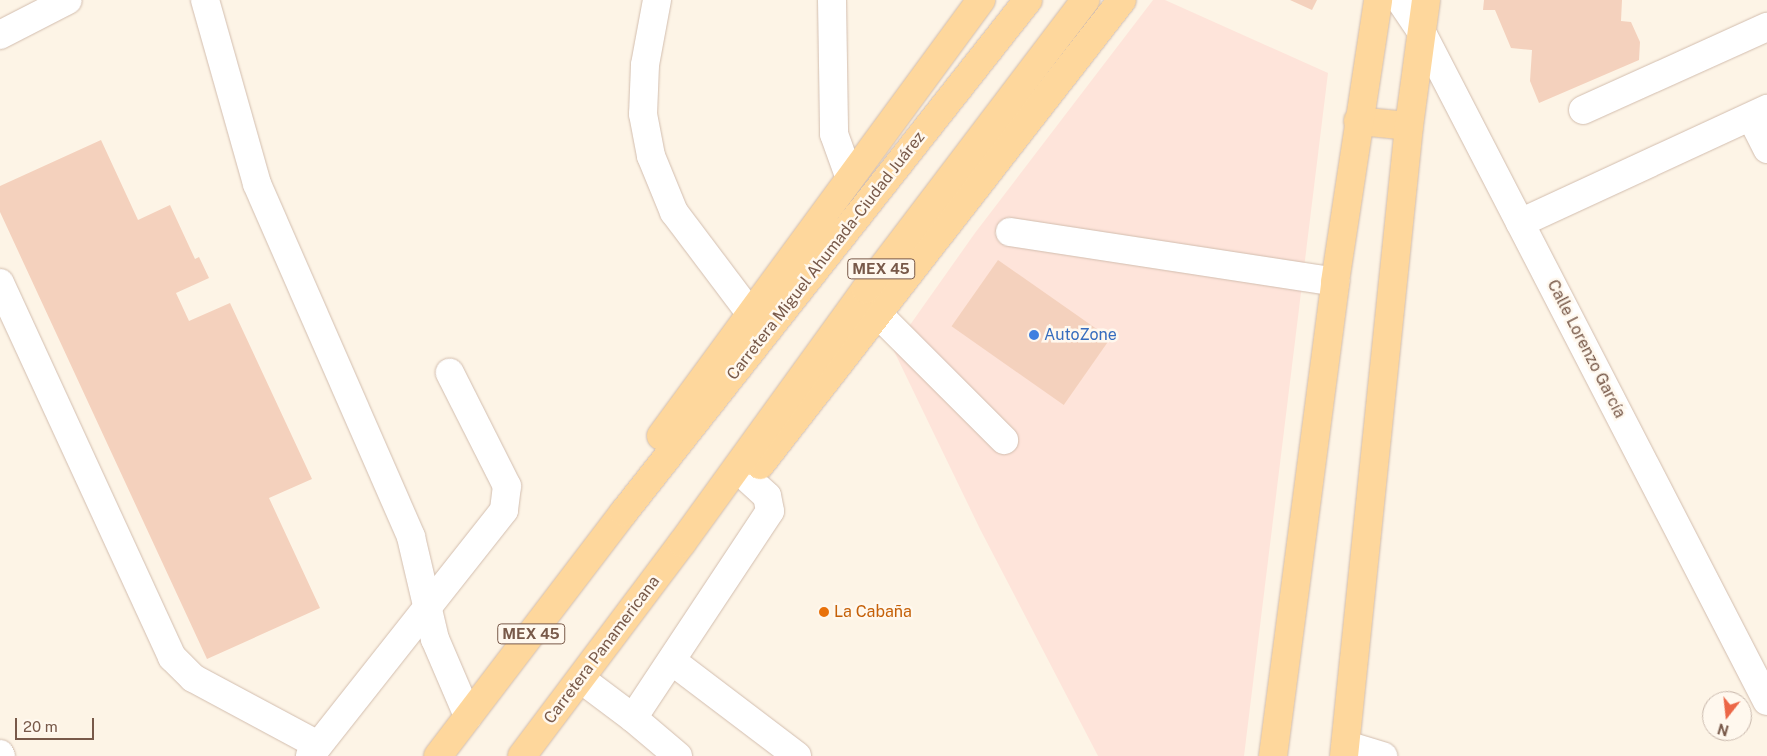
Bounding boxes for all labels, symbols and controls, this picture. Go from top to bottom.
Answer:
street label: Carretera Miguel Ahumada-Ciudad Juárez [723,128,929,384]
road number: MEX 45 [846,256,916,282]
street label: Calle Lorenzo García [1543,277,1629,421]
place label: AutoZone [1044,325,1117,345]
marker: AutoZone [1028,329,1040,341]
street label: Carretera Panamericana [540,572,664,728]
place label: La Cabaña [834,602,912,622]
marker: La Cabaña [818,606,830,618]
road number: MEX 45 [496,622,566,646]
north arrow [1702,691,1752,741]
scale bar [18,708,96,740]
text: 20 m [23,718,58,735]
text: N [1716,720,1731,739]

